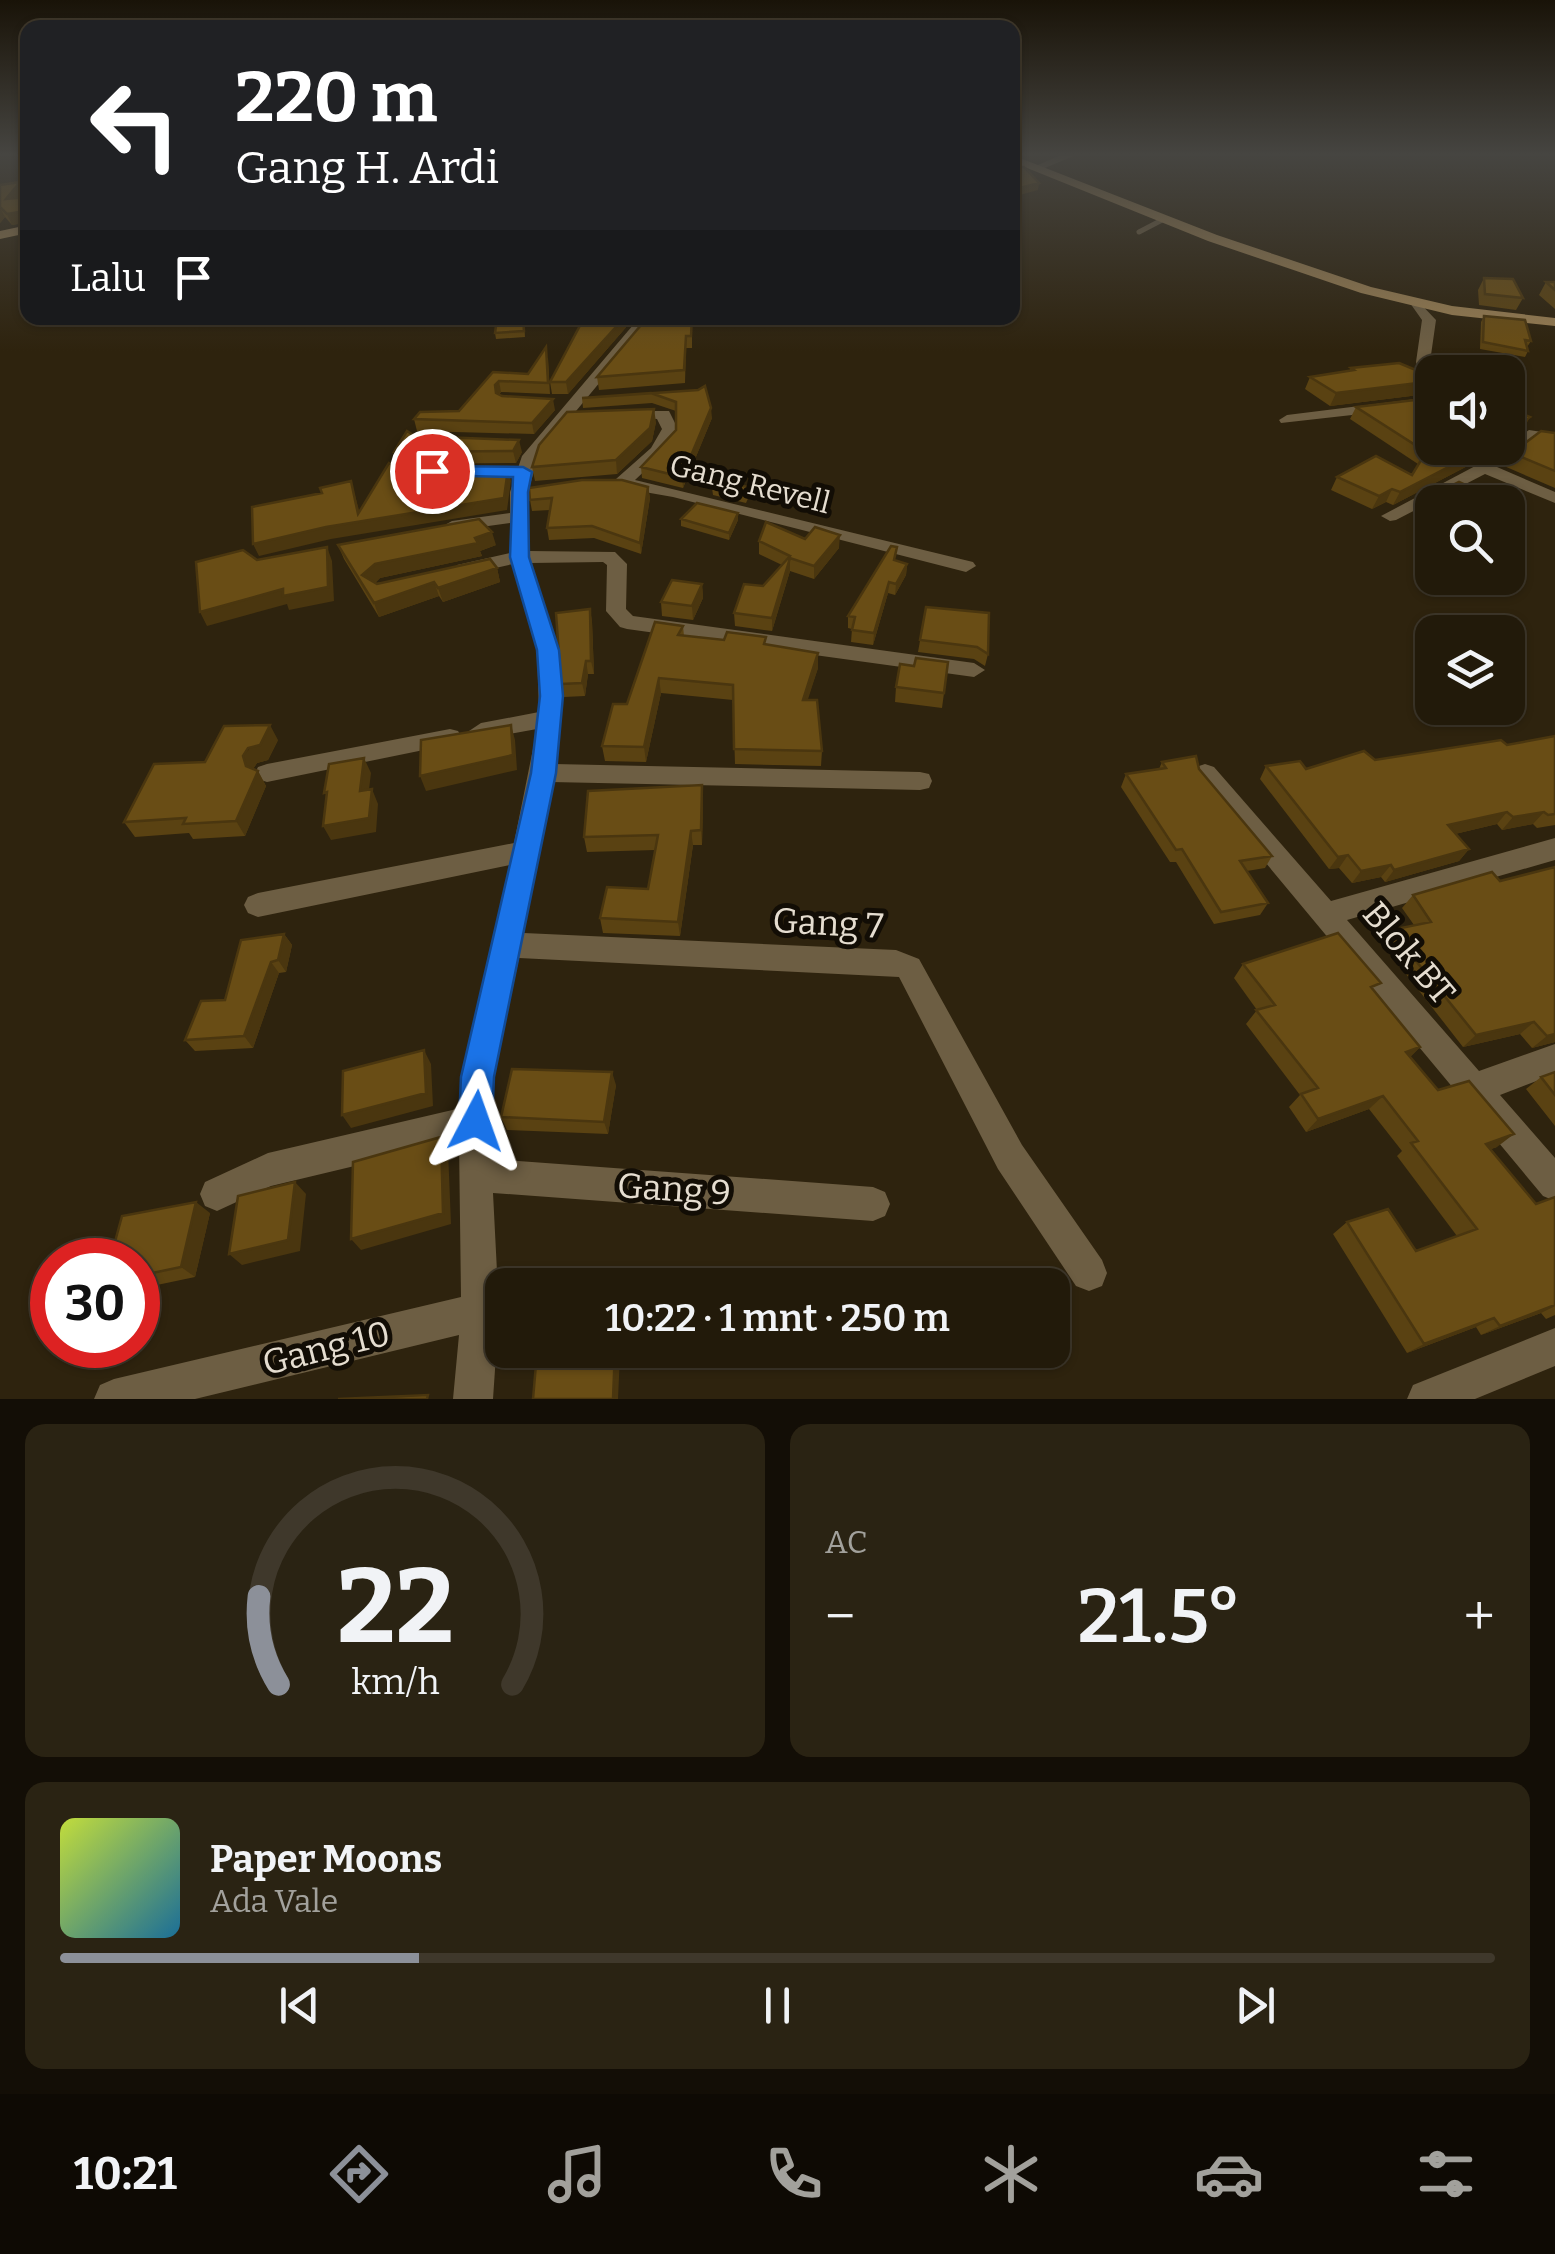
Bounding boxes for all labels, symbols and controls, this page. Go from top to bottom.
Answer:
text: 220 m [235,56,438,140]
icon: left [70,60,200,190]
text: Gang H. Ardi [235,141,499,195]
icon: arrive [166,250,221,305]
text: Lalu [70,255,146,301]
map controls [1415,355,1525,725]
button: sound [1415,355,1525,465]
pin [390,429,475,514]
icon: arrive [405,444,460,499]
street label: Gang Revell [666,447,834,521]
button: search [1415,485,1525,595]
button: layers [1415,615,1525,725]
street label: Blok BT [1354,893,1464,1013]
street label: Gang 7 [772,899,884,947]
position arrow [424,1069,528,1173]
street label: Gang 9 [616,1164,732,1214]
speed limit sign: 30 [30,1238,160,1368]
text: 10:22 · 1 mnt · 250 m [605,1295,950,1341]
street label: Gang 10 [258,1312,394,1384]
text: AC [825,1523,868,1561]
text: 22 [336,1545,454,1670]
text: 21.5° [1078,1572,1241,1662]
text: − [825,1584,855,1650]
text: + [1464,1584,1495,1650]
text: km/h [351,1661,439,1703]
text: Paper Moons [210,1836,442,1882]
text: Ada Vale [210,1882,338,1920]
icon: previous [272,1978,327,2033]
icon: pause [750,1978,805,2033]
icon: next [1228,1978,1283,2033]
icon: directions [324,2139,394,2209]
icon: music [542,2139,612,2209]
icon: phone [759,2139,829,2209]
icon: climate [976,2139,1046,2209]
icon: car [1194,2139,1264,2209]
icon: filters [1411,2139,1481,2209]
text: 10:21 [74,2147,177,2201]

